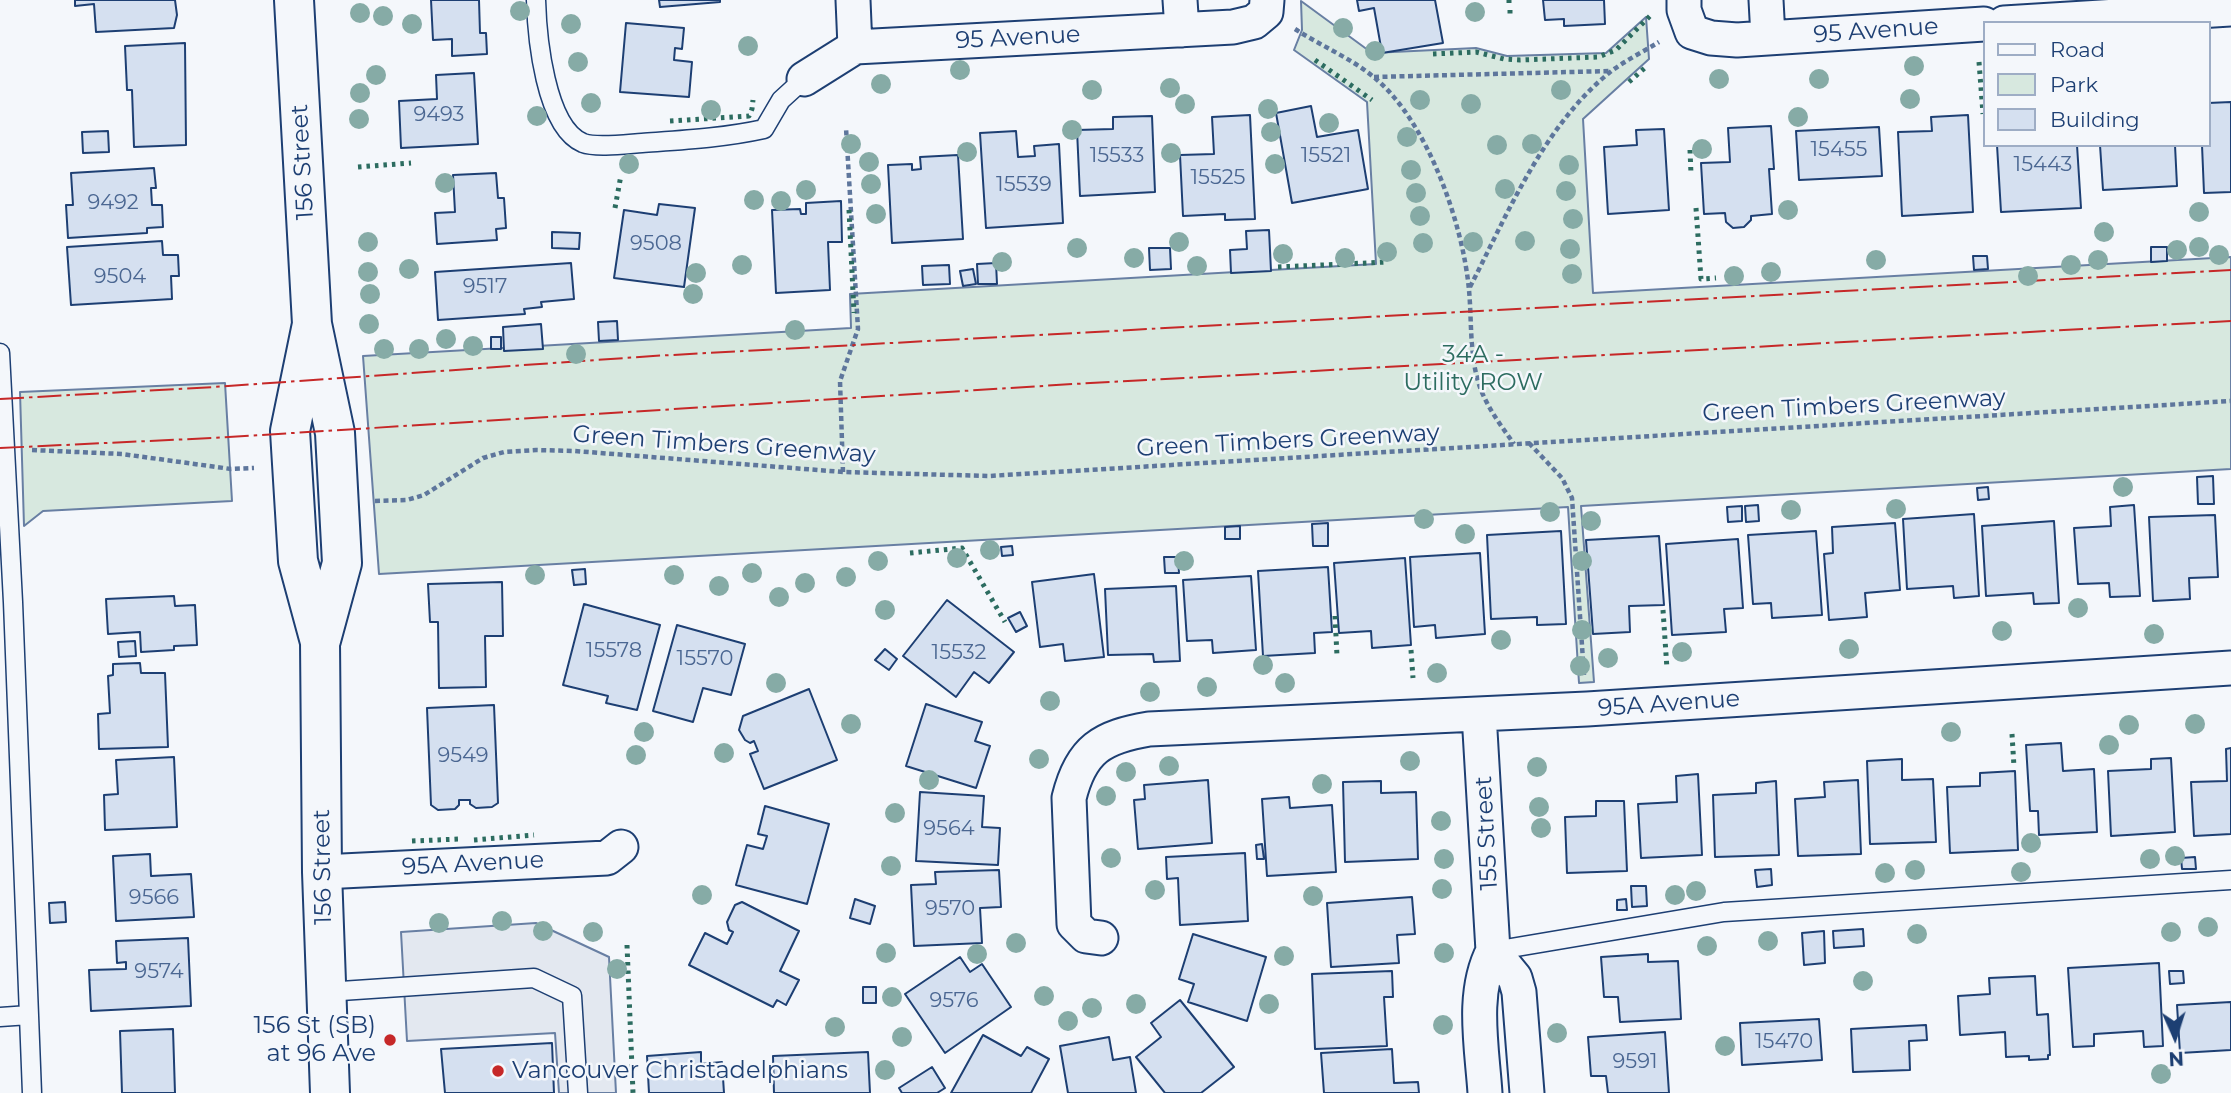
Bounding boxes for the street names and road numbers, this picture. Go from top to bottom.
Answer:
street label: 95 Avenue [1813,12,1939,50]
street label: 95 Avenue [955,20,1081,56]
street label: 156 Street [286,103,320,221]
street label: Green Timbers Greenway [1702,384,2006,428]
street label: Green Timbers Greenway [1136,419,1440,463]
street label: Green Timbers Greenway [572,420,876,470]
street label: 95A Avenue [1597,685,1741,723]
street label: 155 Street [1470,775,1504,891]
street label: 156 Street [308,809,338,925]
street label: 95A Avenue [401,846,545,882]

